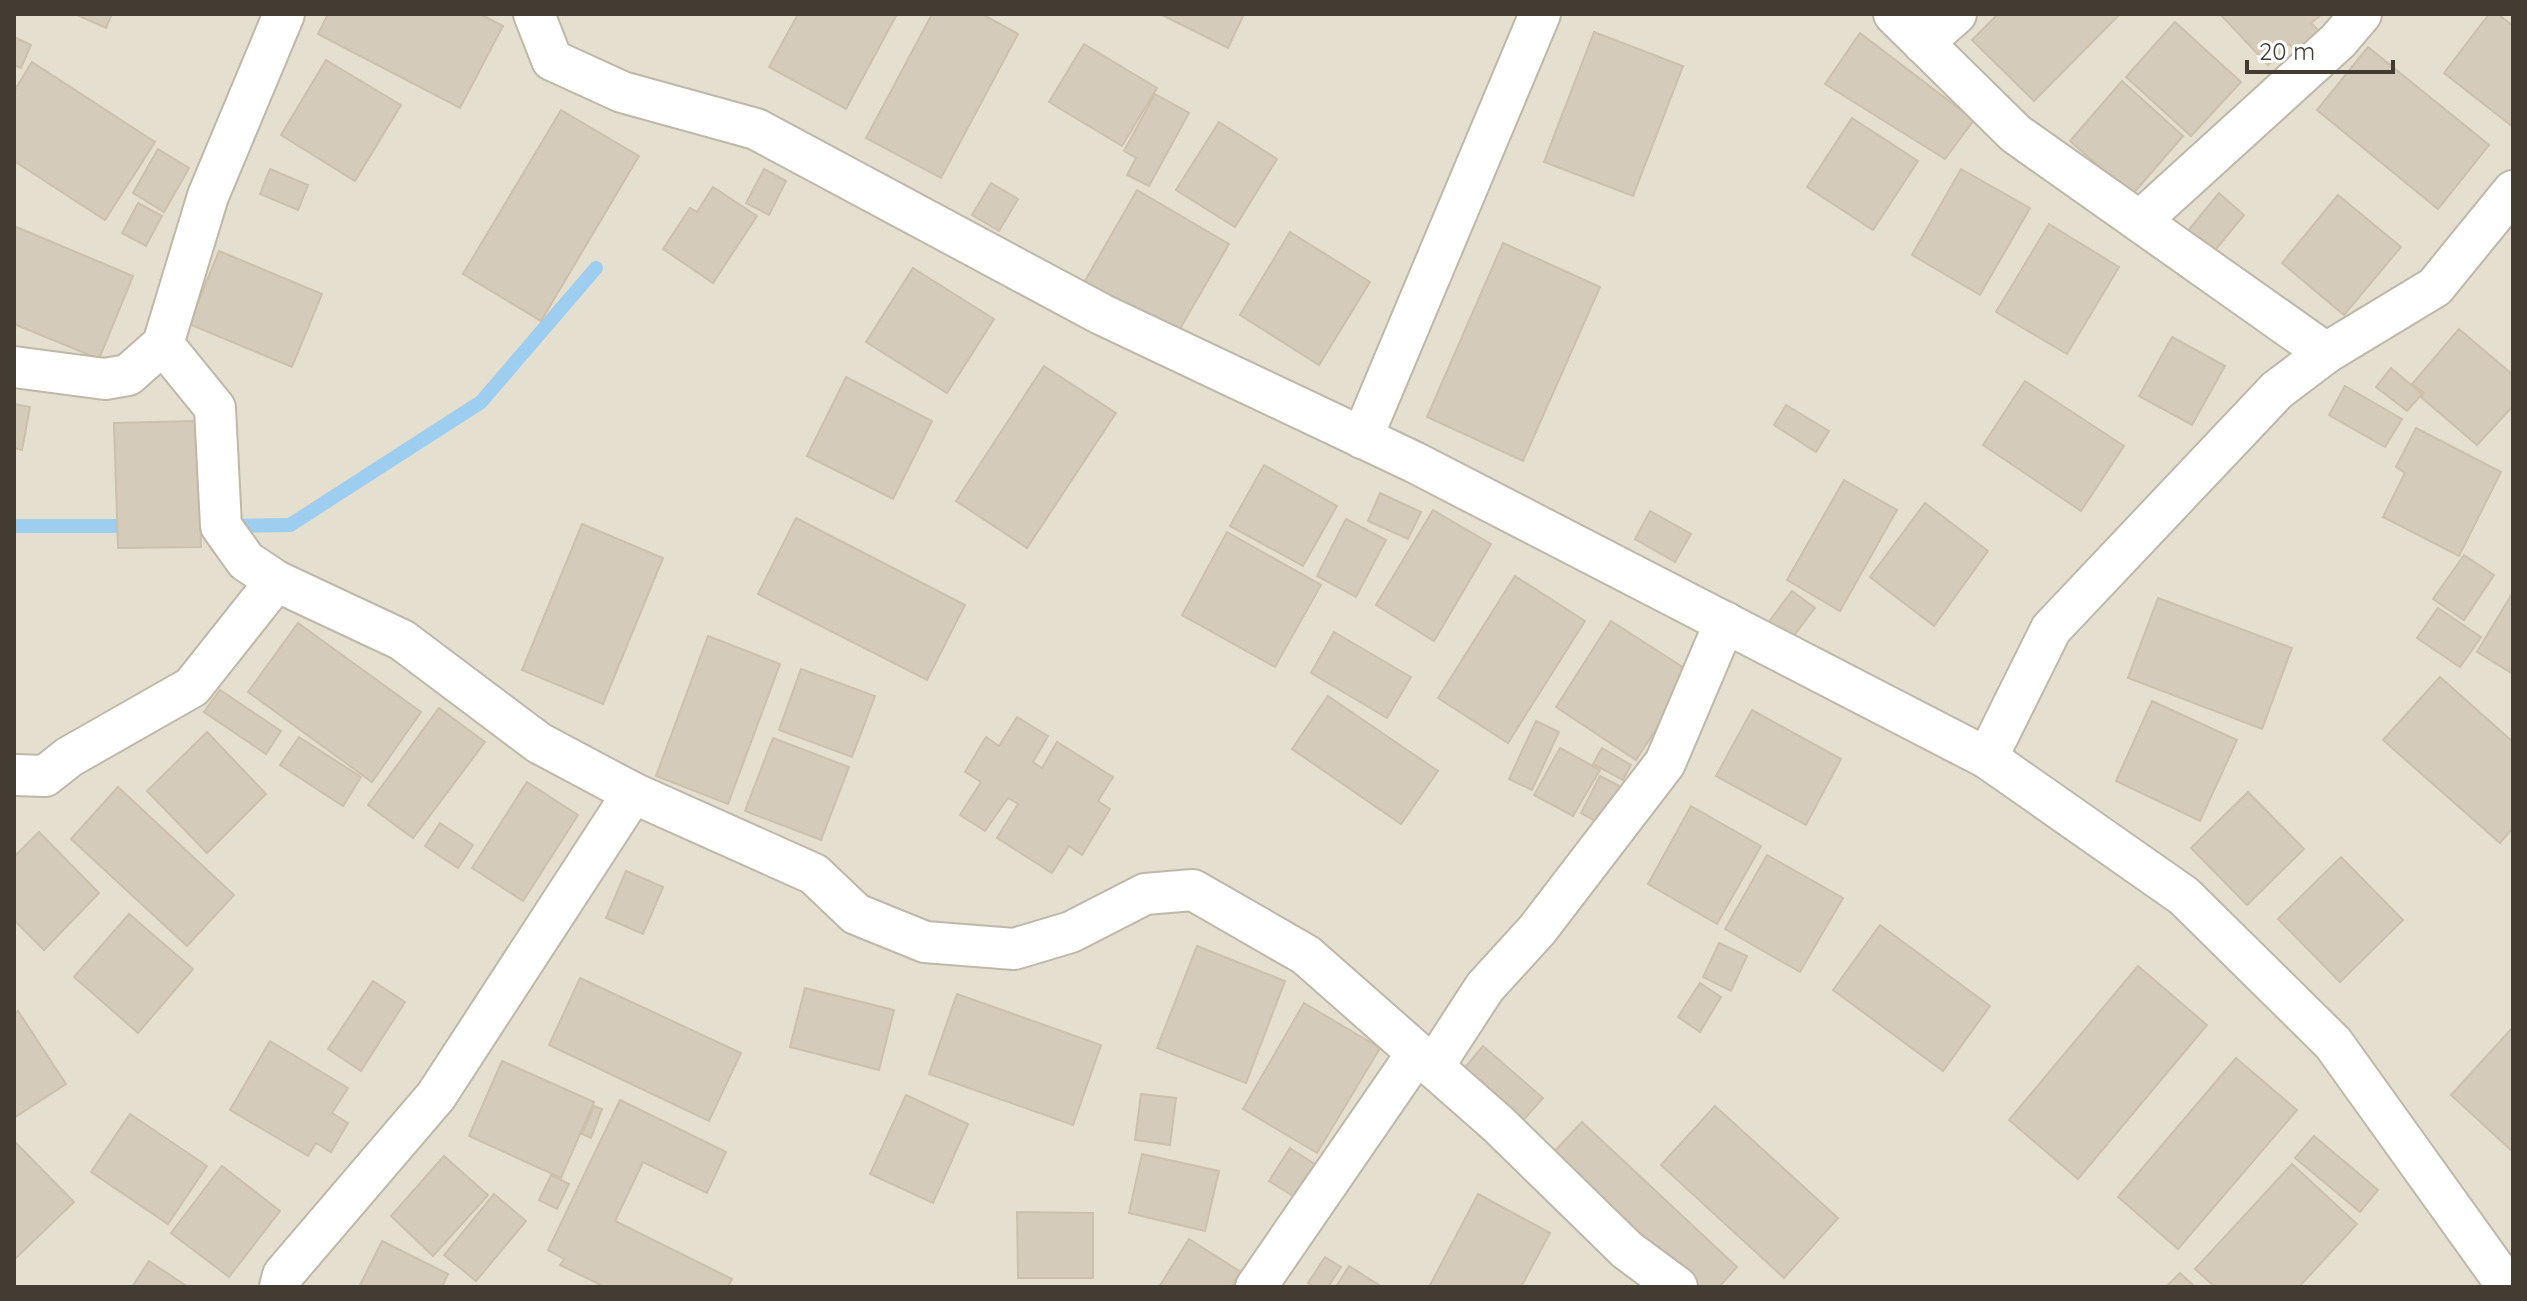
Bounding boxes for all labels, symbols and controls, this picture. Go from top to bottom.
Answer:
scale bar [2247,24,2393,74]
text: 20 m [2259,36,2315,66]

